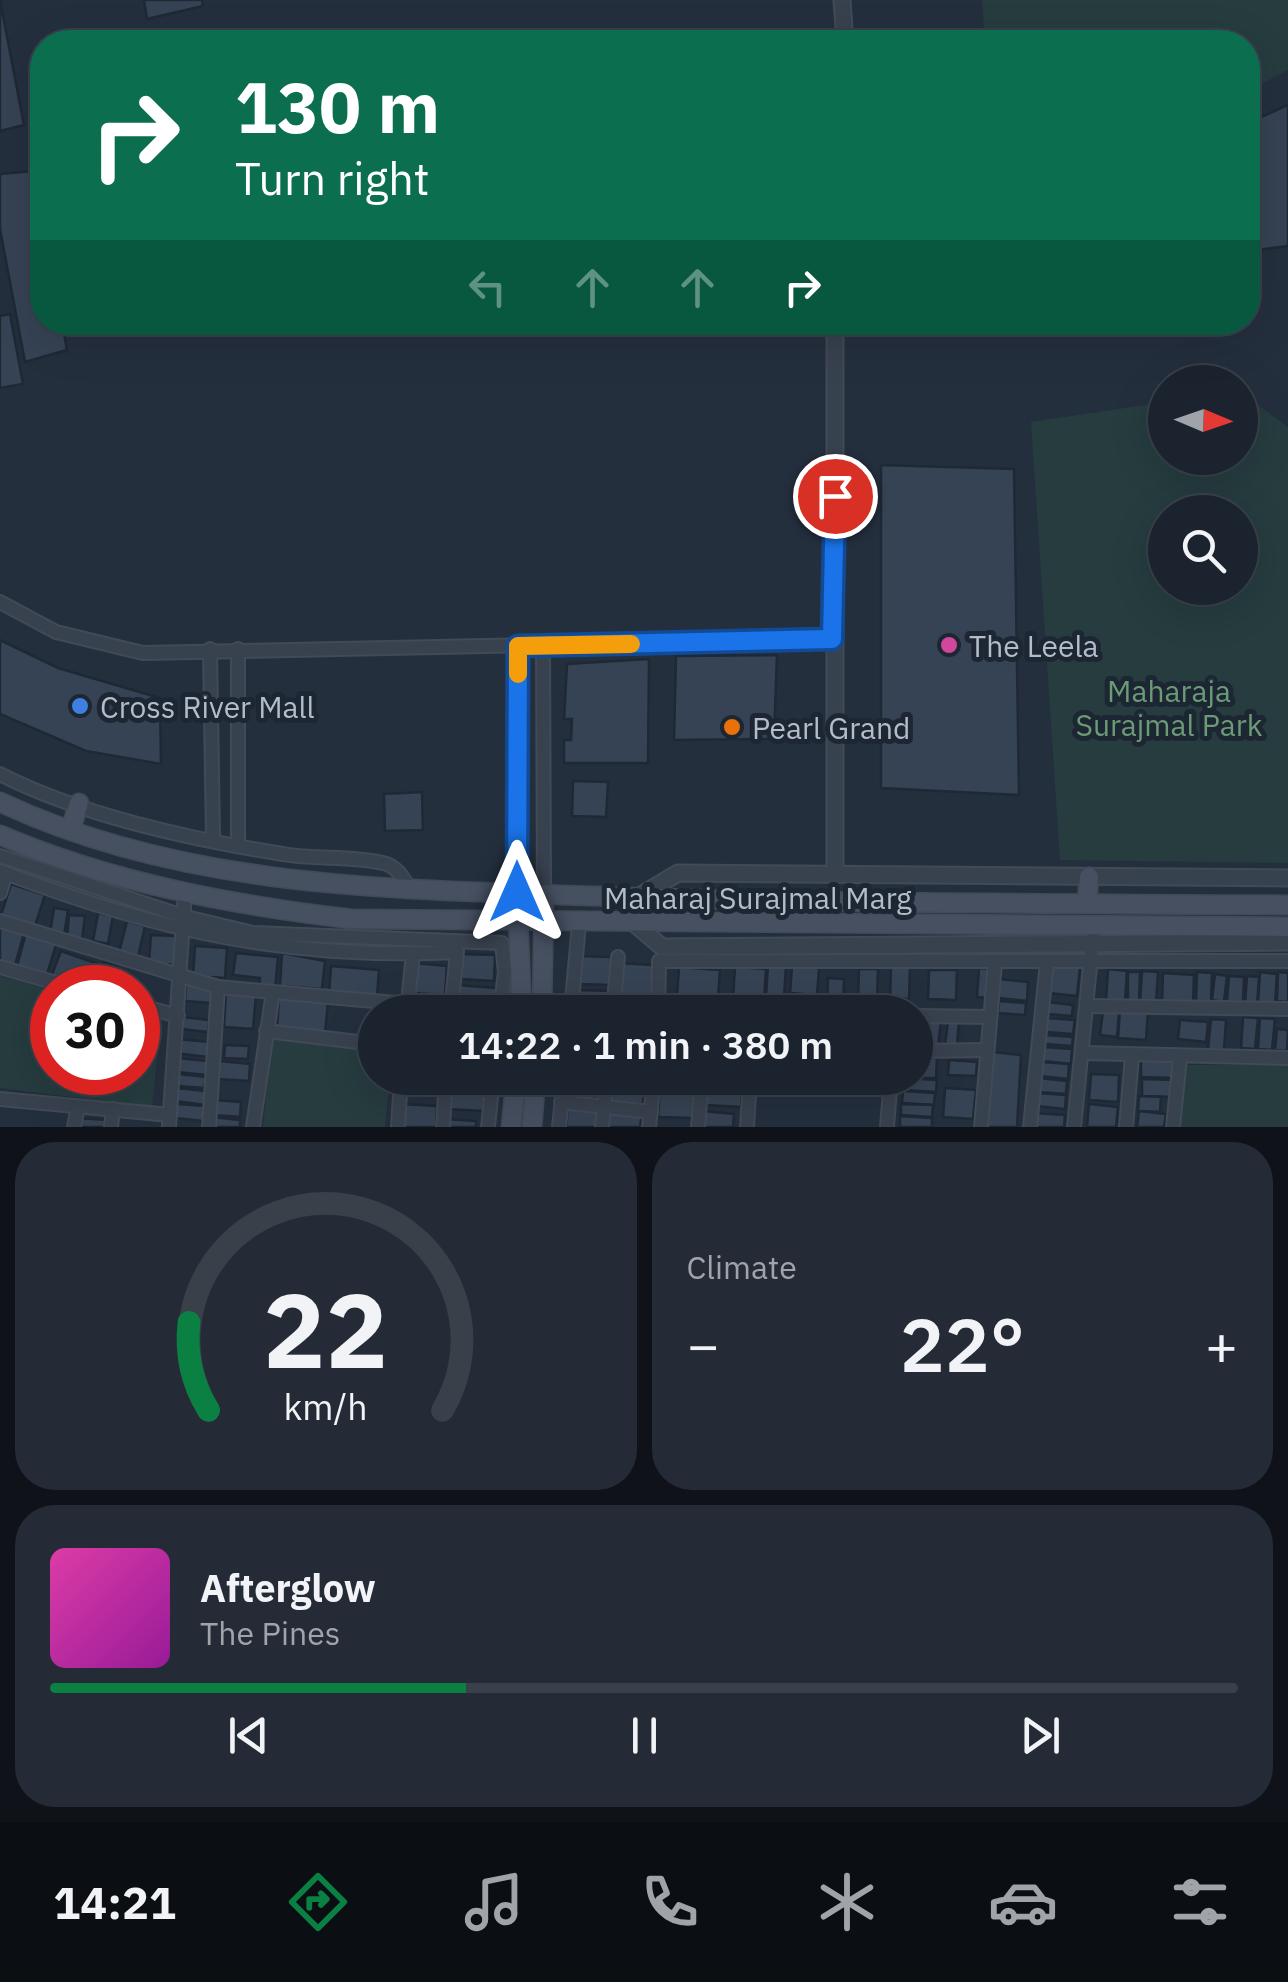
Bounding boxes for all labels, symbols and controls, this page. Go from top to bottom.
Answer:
text: 130 m [235,61,440,152]
icon: right [70,70,200,200]
text: Turn right [235,149,430,207]
icon: left [460,260,515,315]
icon: ahead [565,260,620,315]
icon: ahead [670,260,725,315]
icon: right [775,260,830,315]
north arrow [1148,365,1258,475]
map controls [1148,365,1258,605]
pin [793,454,878,539]
icon: arrive [808,469,863,524]
button: search [1148,495,1258,605]
place label: The Leela [969,626,1099,665]
marker: The Leela [938,634,960,656]
park label: Maharaja Surajmal Park [1075,671,1263,744]
place label: Cross River Mall [100,687,315,726]
marker: Cross River Mall [69,695,91,717]
place label: Pearl Grand [752,708,911,747]
marker: Pearl Grand [721,716,743,738]
position arrow [465,840,569,944]
street label: Maharaj Surajmal Marg [604,878,912,917]
speed limit sign: 30 [30,965,160,1095]
text: 14:22 · 1 min · 380 m [458,1020,833,1069]
text: Climate [687,1246,797,1288]
text: 22 [263,1261,388,1397]
text: 22° [900,1295,1025,1393]
text: − [687,1309,720,1380]
text: + [1205,1309,1238,1380]
text: km/h [284,1383,368,1430]
text: Afterglow [200,1563,376,1612]
text: The Pines [200,1612,340,1654]
icon: previous [221,1708,276,1763]
icon: pause [617,1708,672,1763]
icon: next [1013,1708,1068,1763]
icon: directions [283,1867,353,1937]
icon: music [459,1867,529,1937]
icon: phone [635,1867,705,1937]
icon: climate [812,1867,882,1937]
icon: car [988,1867,1058,1937]
icon: filters [1165,1867,1235,1937]
text: 14:21 [53,1873,176,1931]

